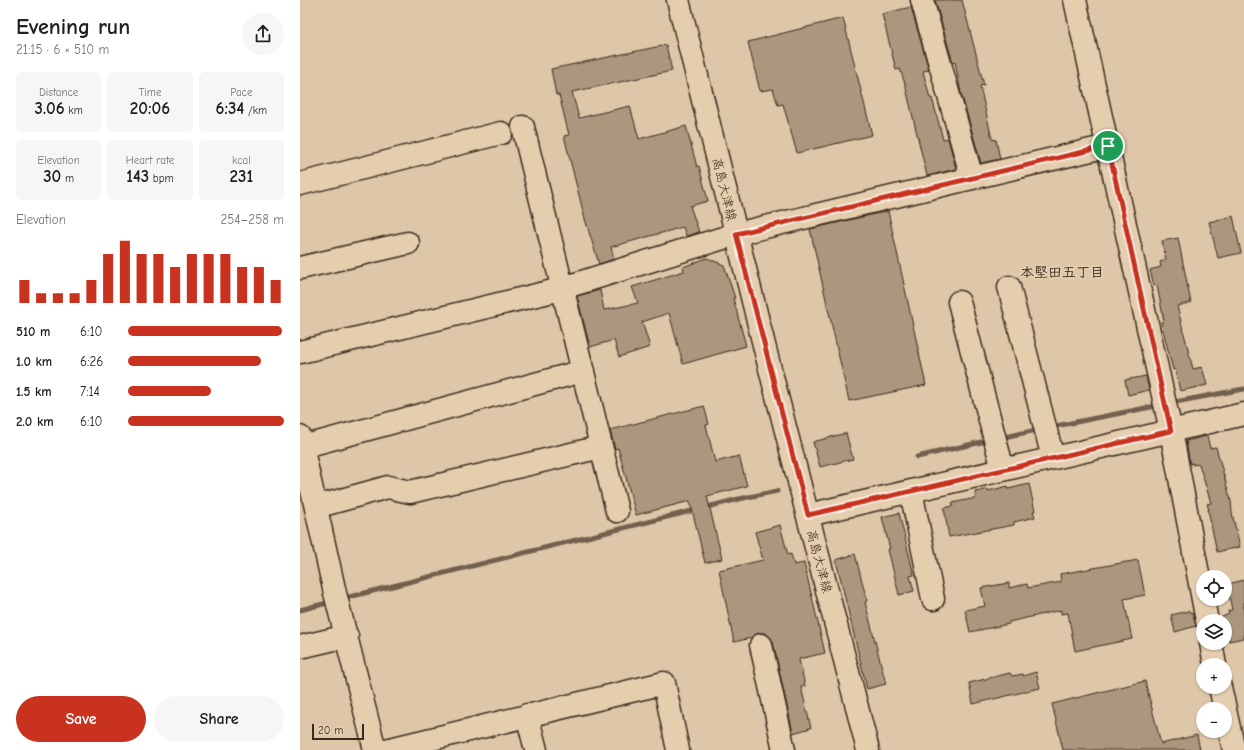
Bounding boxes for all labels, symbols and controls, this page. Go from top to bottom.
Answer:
button: share [242,13,284,55]
text: Evening run [16,14,130,40]
text: 21:15 · 6 × 510 m [16,42,109,57]
text: Distance [39,86,78,99]
text: Time [139,86,161,99]
text: Pace [230,86,252,99]
text: 3.06 [35,99,65,118]
text: 20:06 [130,99,170,118]
text: 6:34 [215,99,244,118]
text: km [65,104,83,117]
text: /km [244,104,267,117]
pin [1091,129,1125,163]
icon: arrive [1097,135,1119,157]
text: Elevation [38,154,80,167]
text: Heart rate [126,154,174,167]
text: kcal [232,154,251,167]
street label: 高島大津線 [709,156,740,223]
text: 30 [43,167,61,186]
text: 143 [126,167,149,186]
text: 231 [230,167,253,186]
text: m [61,172,74,185]
text: bpm [149,172,174,185]
text: Elevation [16,212,66,227]
text: 254–258 m [220,212,284,227]
district label: 本堅田五丁目 [1020,264,1104,281]
text: 510 m [16,324,50,339]
text: 6:10 [80,324,102,339]
text: 1.0 km [16,354,52,369]
text: 6:26 [80,354,103,369]
text: 1.5 km [16,384,52,399]
text: 7:14 [80,384,100,399]
text: 2.0 km [16,414,54,429]
text: 6:10 [80,414,102,429]
street label: 高島大津線 [804,528,835,595]
map controls [1196,570,1232,738]
button: locate [1196,570,1232,606]
button: layers [1196,614,1232,650]
button: + [1196,658,1232,694]
button: Save [16,696,146,742]
button: Share [154,696,284,742]
button: − [1196,702,1232,738]
scale bar [312,722,364,741]
text: 20 m [318,724,343,737]

